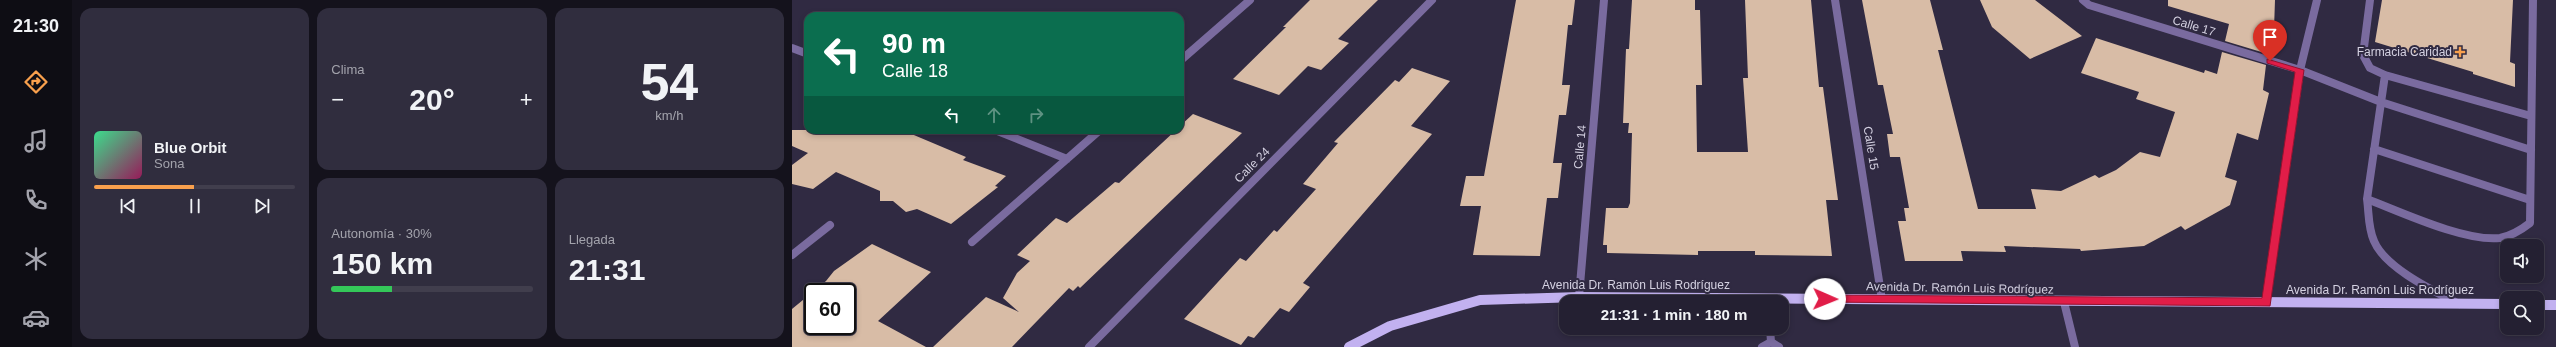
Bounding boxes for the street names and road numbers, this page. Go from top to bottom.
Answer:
street label: Calle 17 [2171,13,2217,39]
street label: Calle 14 [1571,124,1589,170]
street label: Calle 15 [1861,125,1881,171]
street label: Calle 24 [1231,144,1273,186]
street label: Avenida Dr. Ramón Luis Rodríguez [1542,278,1730,292]
street label: Avenida Dr. Ramón Luis Rodríguez [1866,279,2054,297]
street label: Avenida Dr. Ramón Luis Rodríguez [2286,283,2474,297]

